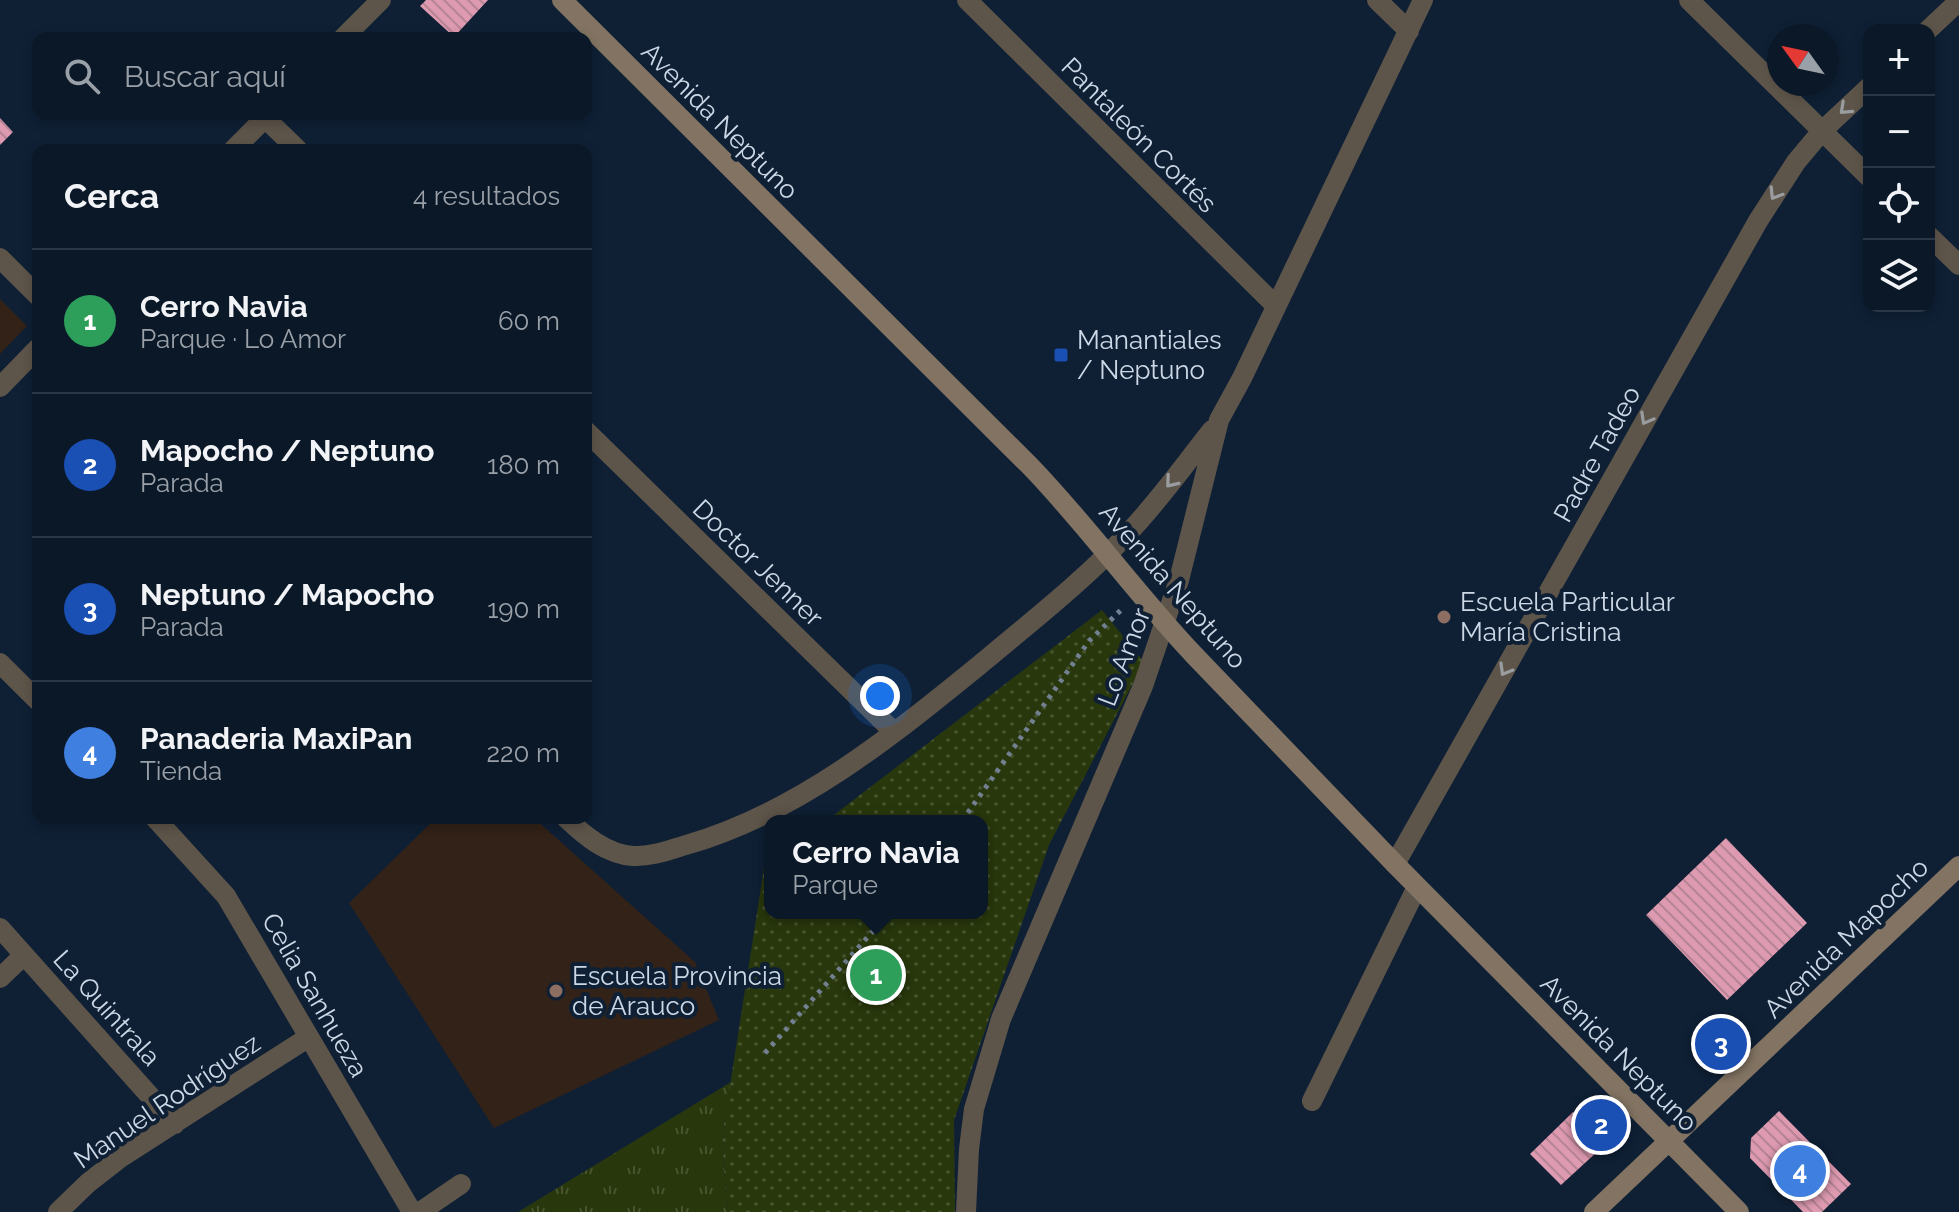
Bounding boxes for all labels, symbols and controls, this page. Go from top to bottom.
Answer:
north arrow [1767,24,1839,96]
map controls [1863,24,1935,312]
button: + [1863,24,1935,96]
search box [32,32,592,120]
street label: Avenida Neptuno [636,37,804,205]
street label: Pantaleón Cortés [1055,51,1223,219]
icon: search [60,54,104,98]
text: Buscar aquí [124,59,286,94]
button: − [1863,96,1935,168]
one-way arrow [1840,100,1855,114]
button: locate [1863,168,1935,240]
text: Cerca [64,176,159,216]
text: 4 resultados [413,181,560,211]
one-way arrow [1770,185,1785,200]
button: layers [1863,240,1935,312]
text: Cerro Navia [140,289,308,324]
text: 1 [84,306,96,336]
text: 60 m [498,306,560,336]
text: Parque · Lo Amor [140,324,346,354]
place label: Manantiales / Neptuno [1077,325,1222,385]
marker: Manantiales / Neptuno [1052,346,1070,364]
street label: Padre Tadeo [1547,381,1647,527]
one-way arrow [1641,411,1656,426]
text: Mapocho / Neptuno [140,433,435,468]
text: 2 [83,450,97,480]
text: 180 m [487,450,560,480]
text: Parada [140,468,224,498]
one-way arrow [1166,473,1181,487]
street label: Doctor Jenner [687,494,829,632]
street label: Avenida Neptuno [1093,497,1253,675]
text: Neptuno / Mapocho [140,577,435,612]
place label: Escuela Particular María Cristina [1460,587,1675,647]
text: 3 [83,594,97,624]
text: 190 m [487,594,560,624]
street label: Lo Amor [1092,604,1156,710]
marker: Escuela Particular María Cristina [1435,608,1453,626]
text: Parada [140,612,224,642]
one-way arrow [1499,661,1515,676]
your location [860,676,900,716]
text: Panaderia MaxiPan [140,721,412,756]
text: 4 [83,738,97,768]
text: 220 m [486,738,560,768]
text: Tienda [140,756,222,786]
popup [764,815,988,919]
text: Cerro Navia [792,835,960,870]
street label: Avenida Mapocho [1758,852,1934,1024]
text: Parque [792,870,878,900]
street label: Celia Sanhueza [256,908,374,1082]
street label: La Quintrala [47,944,167,1072]
pin: 1 [850,945,902,1005]
place label: Escuela Provincia de Arauco [572,961,782,1021]
street label: Avenida Neptuno [1535,969,1703,1137]
marker: Escuela Provincia de Arauco [547,982,565,1000]
pin: 3 [1695,1014,1747,1074]
street label: Manuel Rodríguez [68,1028,266,1174]
pin: 2 [1575,1095,1627,1155]
pin: 4 [1774,1141,1826,1201]

